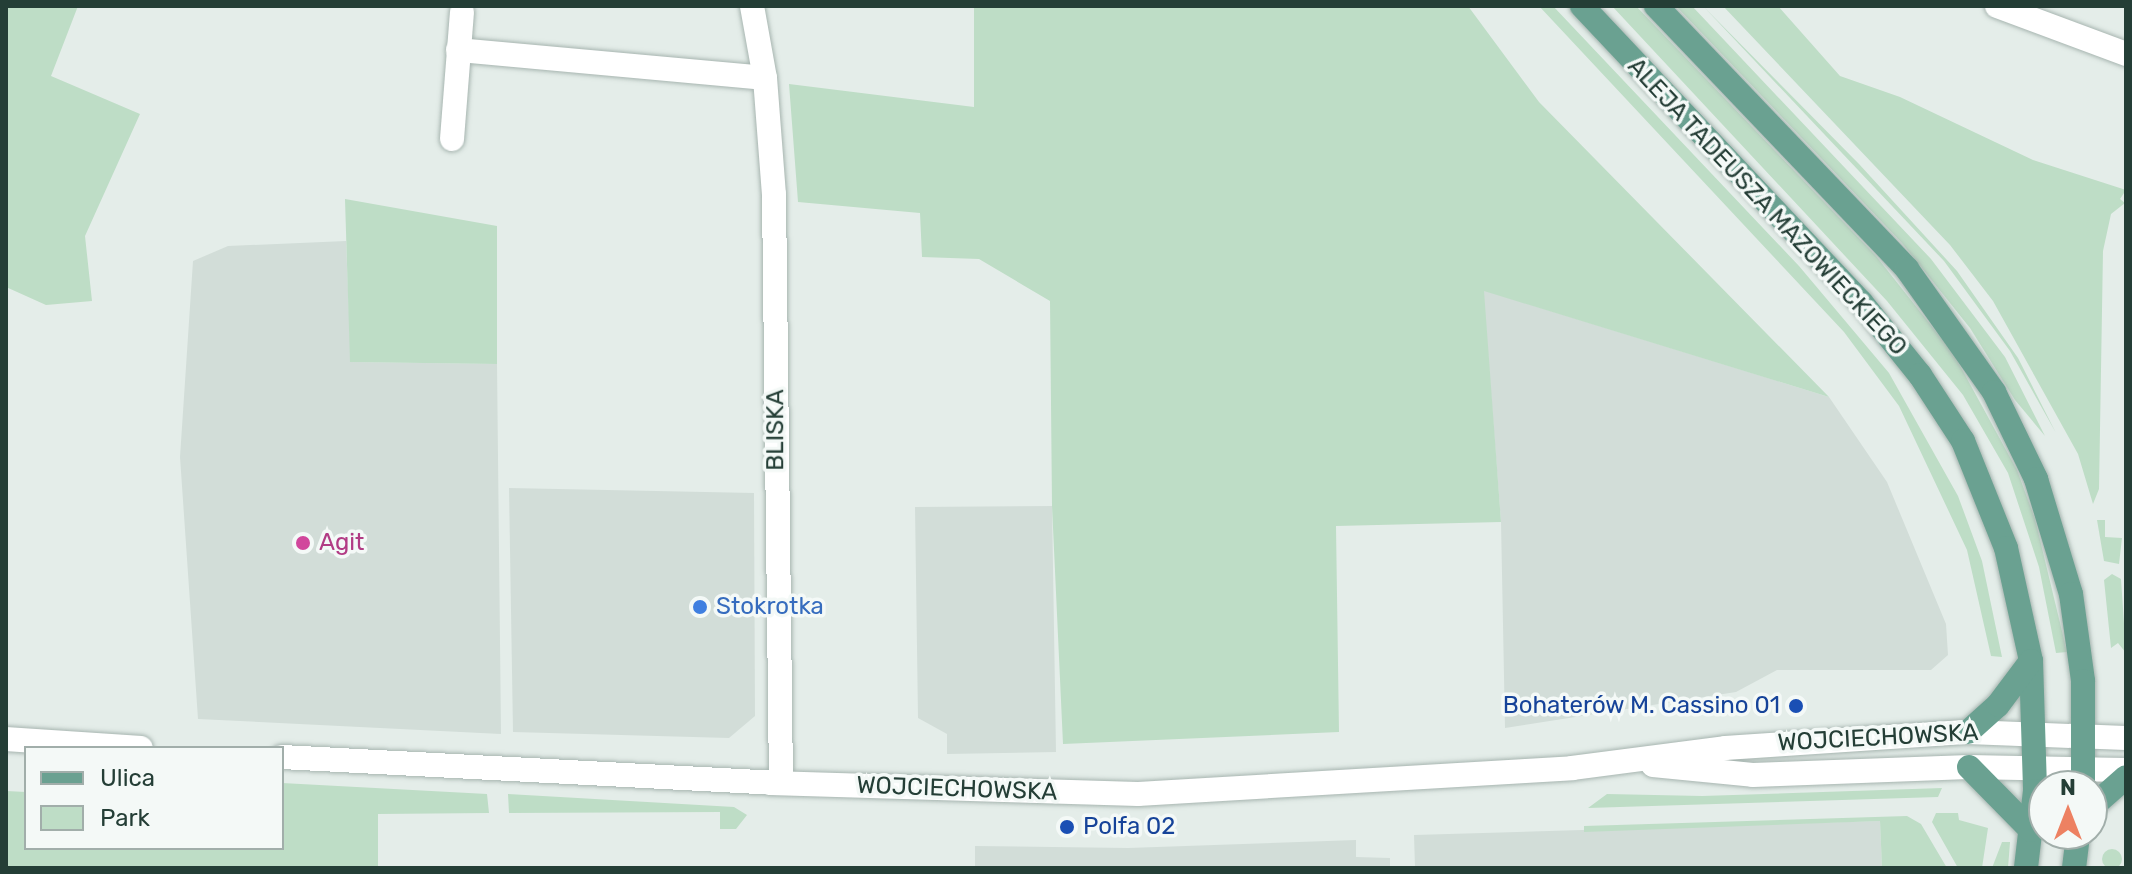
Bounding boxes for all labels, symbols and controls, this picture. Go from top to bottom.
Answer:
street label: ALEJA TADEUSZA MAZOWIECKIEGO [1621,52,1913,362]
street label: BLISKA [762,389,790,471]
place label: Agit [319,529,364,557]
marker: Agit [294,534,312,552]
place label: Stokrotka [716,593,824,621]
marker: Stokrotka [691,598,709,616]
place label: Bohaterów M. Cassino 01 [1502,692,1780,720]
marker: Bohaterów M. Cassino 01 [1787,697,1805,715]
street label: WOJCIECHOWSKA [1777,718,1979,758]
legend [24,746,284,850]
text: Ulica [100,764,155,792]
north arrow [2028,770,2108,850]
street label: WOJCIECHOWSKA [856,771,1058,807]
text: N [2060,774,2076,801]
text: Park [100,804,150,832]
place label: Polfa 02 [1083,813,1175,841]
marker: Polfa 02 [1058,818,1076,836]

